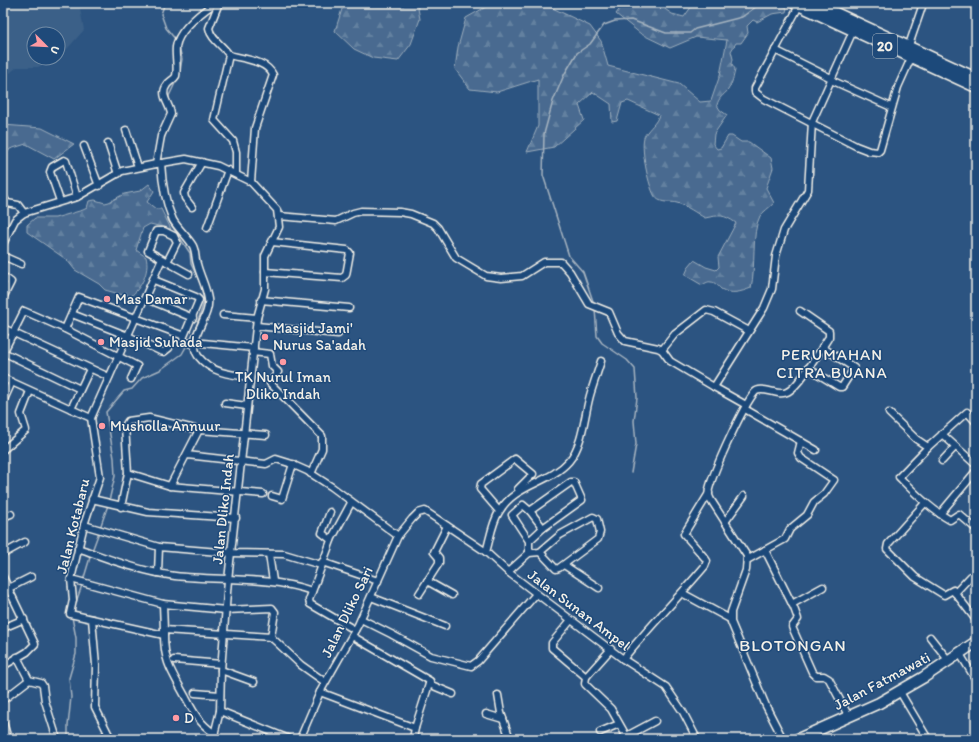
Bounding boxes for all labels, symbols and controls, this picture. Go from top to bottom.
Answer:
north arrow [26,26,66,66]
road number: 20 [873,34,897,58]
text: U [47,44,62,56]
place label: Mas Damar [115,290,187,308]
marker: Mas Damar [102,294,112,304]
place label: Masjid Jami' Nurus Sa'adah [273,319,366,354]
marker: Masjid Jami' Nurus Sa'adah [260,332,270,342]
place label: Masjid Suhada [109,333,203,351]
marker: Masjid Suhada [96,337,106,347]
district label: PERUMAHAN CITRA BUANA [776,345,888,382]
marker: TK Nurul Iman Dliko Indah [278,357,288,367]
place label: TK Nurul Iman Dliko Indah [235,368,331,403]
place label: Musholla Annuur [110,417,220,435]
marker: Musholla Annuur [97,421,107,431]
street label: Jalan Dliko Indah [208,453,238,565]
street label: Jalan Kotabaru [52,476,94,575]
street label: Jalan Dliko Sari [317,563,377,661]
street label: Jalan Sunan Ampel [524,566,634,655]
district label: BLOTONGAN [739,635,847,655]
street label: Jalan Fatmawati [831,648,933,714]
place label: D [184,709,194,727]
marker: D [171,713,181,723]

